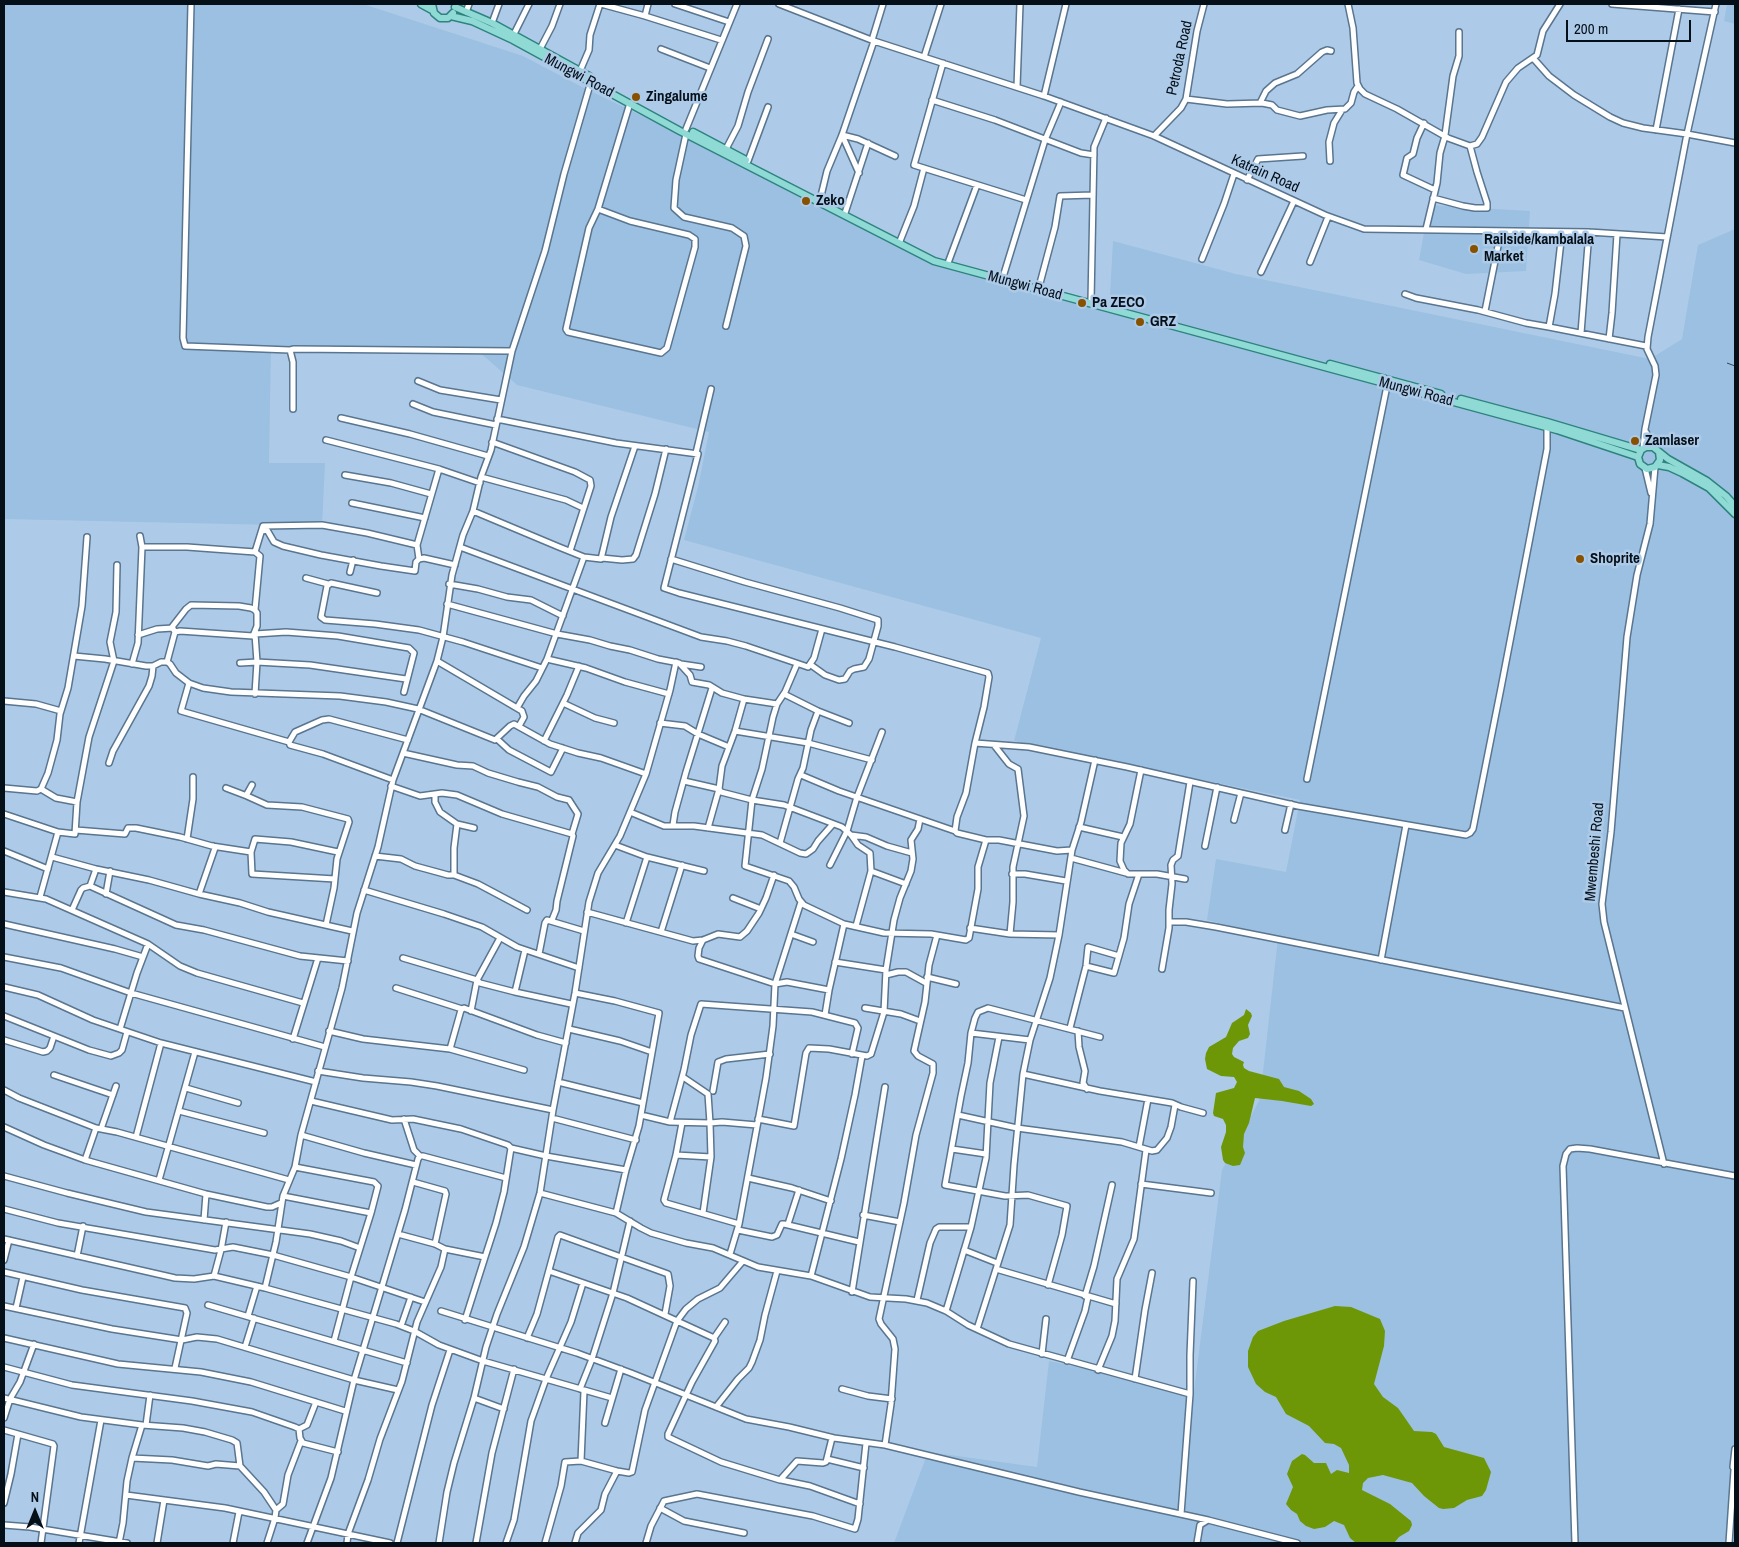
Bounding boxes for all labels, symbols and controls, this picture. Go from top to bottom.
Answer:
scale bar [1569,10,1694,42]
text: 200 m [1574,18,1608,39]
street label: Petroda Road [1163,19,1197,97]
street label: Mungwi Road [541,50,617,102]
place label: Zingalume [646,88,708,106]
marker: Zingalume [630,91,642,103]
street label: Katrain Road [1228,151,1302,197]
place label: Zeko [816,192,845,210]
marker: Zeko [800,195,812,207]
place label: Railside/kambalala Market [1484,231,1594,266]
marker: Railside/kambalala Market [1468,243,1480,255]
street label: Mungwi Road [986,267,1064,305]
place label: Pa ZECO [1092,294,1145,312]
marker: Pa ZECO [1076,297,1088,309]
place label: GRZ [1150,313,1176,331]
marker: GRZ [1134,316,1146,328]
street label: Mungwi Road [1377,373,1455,411]
place label: Zamlaser [1645,432,1699,450]
marker: Zamlaser [1629,435,1641,447]
place label: Shoprite [1590,550,1640,568]
marker: Shoprite [1574,553,1586,565]
street label: Mwembeshi Road [1582,802,1608,902]
north arrow [10,1487,60,1537]
text: N [31,1488,39,1506]

